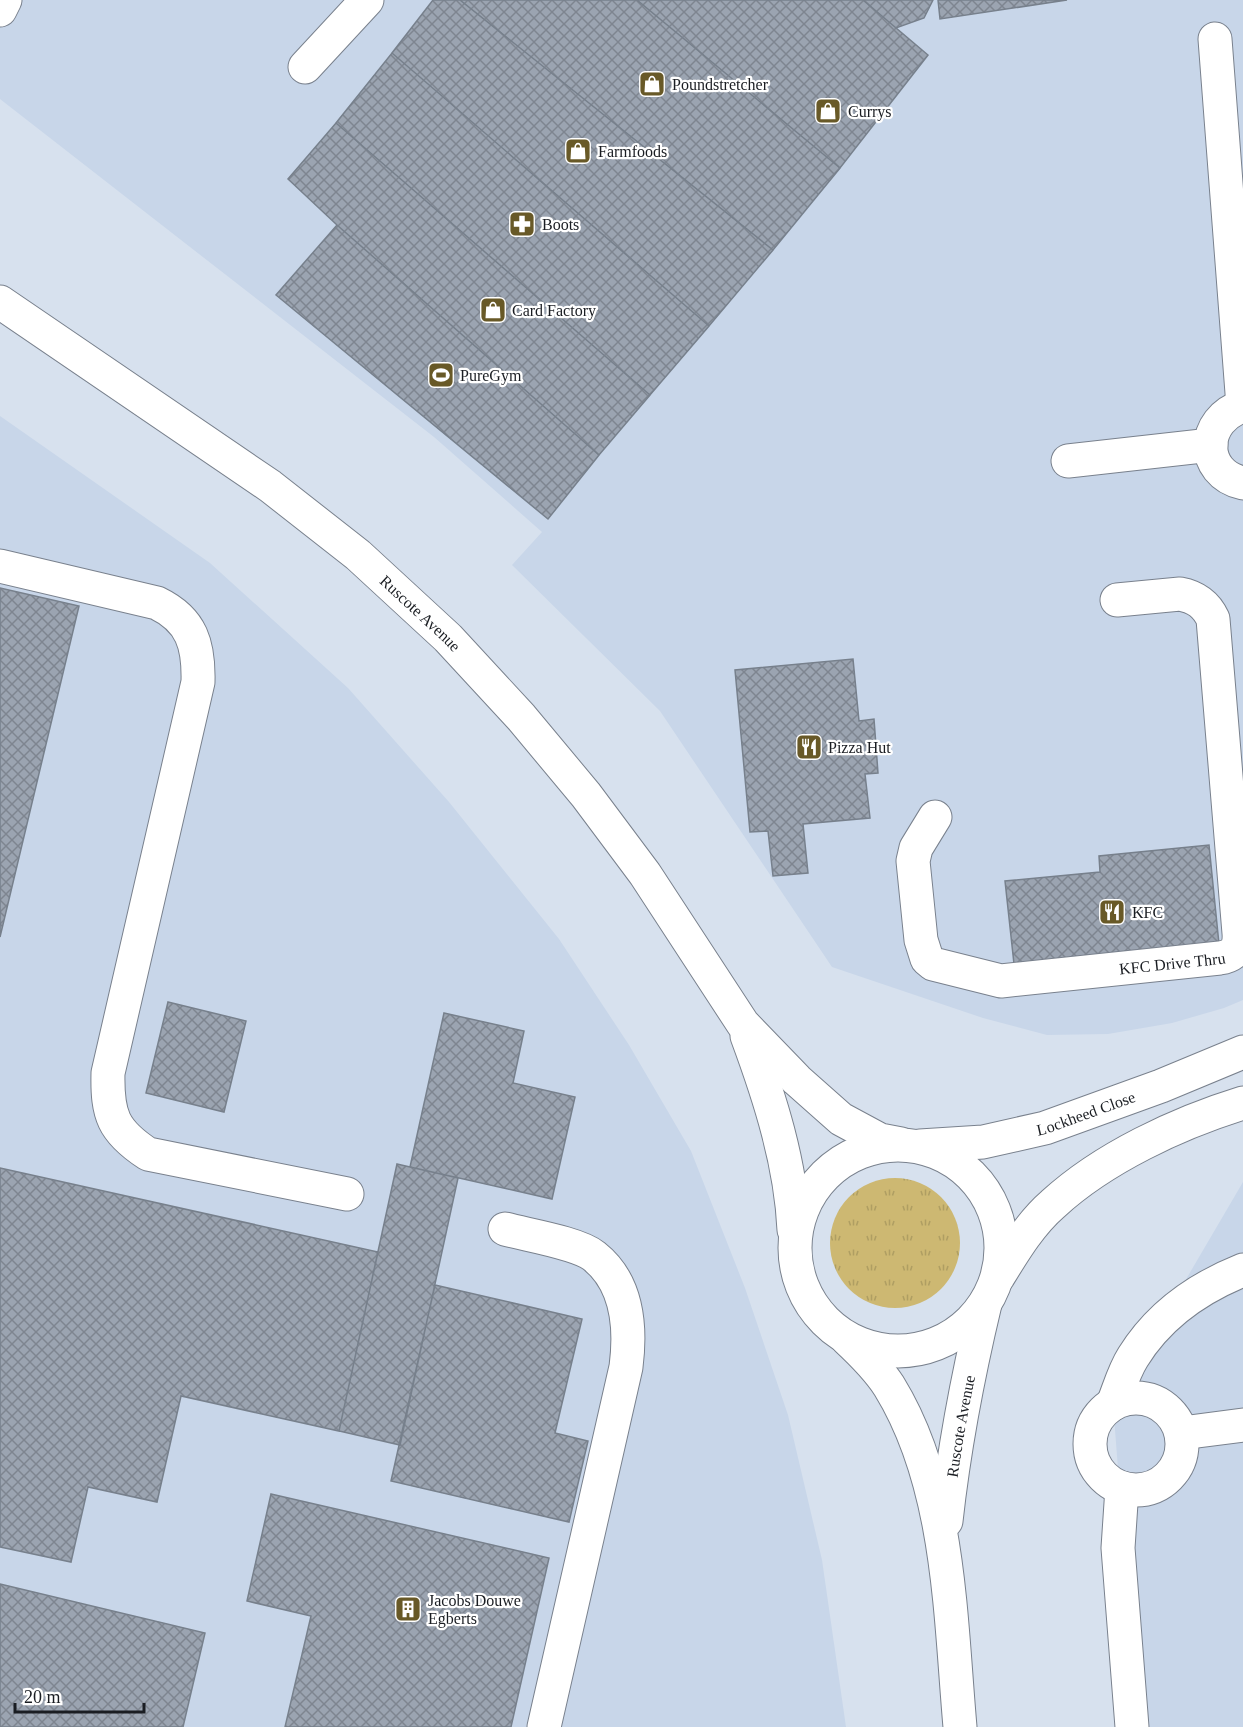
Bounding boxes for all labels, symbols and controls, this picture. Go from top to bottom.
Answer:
shop icon: Poundstretcher [637,69,667,99]
place label: Poundstretcher [672,76,769,93]
shop icon: Currys [813,96,843,126]
place label: Currys [848,103,892,121]
shop icon: Farmfoods [563,136,593,166]
place label: Farmfoods [598,143,667,160]
pharmacy icon: Boots [507,209,537,239]
place label: Boots [542,216,579,233]
shop icon: Card Factory [478,295,508,325]
place label: Card Factory [512,302,596,320]
sports icon: PureGym [426,360,456,390]
place label: PureGym [460,367,522,385]
street label: Ruscote Avenue [377,572,464,655]
restaurant icon: Pizza Hut [794,732,824,762]
place label: Pizza Hut [828,739,891,756]
restaurant icon: KFC [1097,897,1127,927]
place label: KFC [1132,904,1163,921]
street label: KFC Drive Thru [1118,949,1227,978]
street label: Lockheed Close [1035,1088,1137,1139]
street label: Ruscote Avenue [944,1374,978,1478]
place label: Jacobs Douwe Egberts [428,1592,521,1628]
building icon: Jacobs Douwe Egberts [393,1594,423,1624]
scale bar [15,1676,144,1714]
text: 20 m [24,1687,61,1707]

